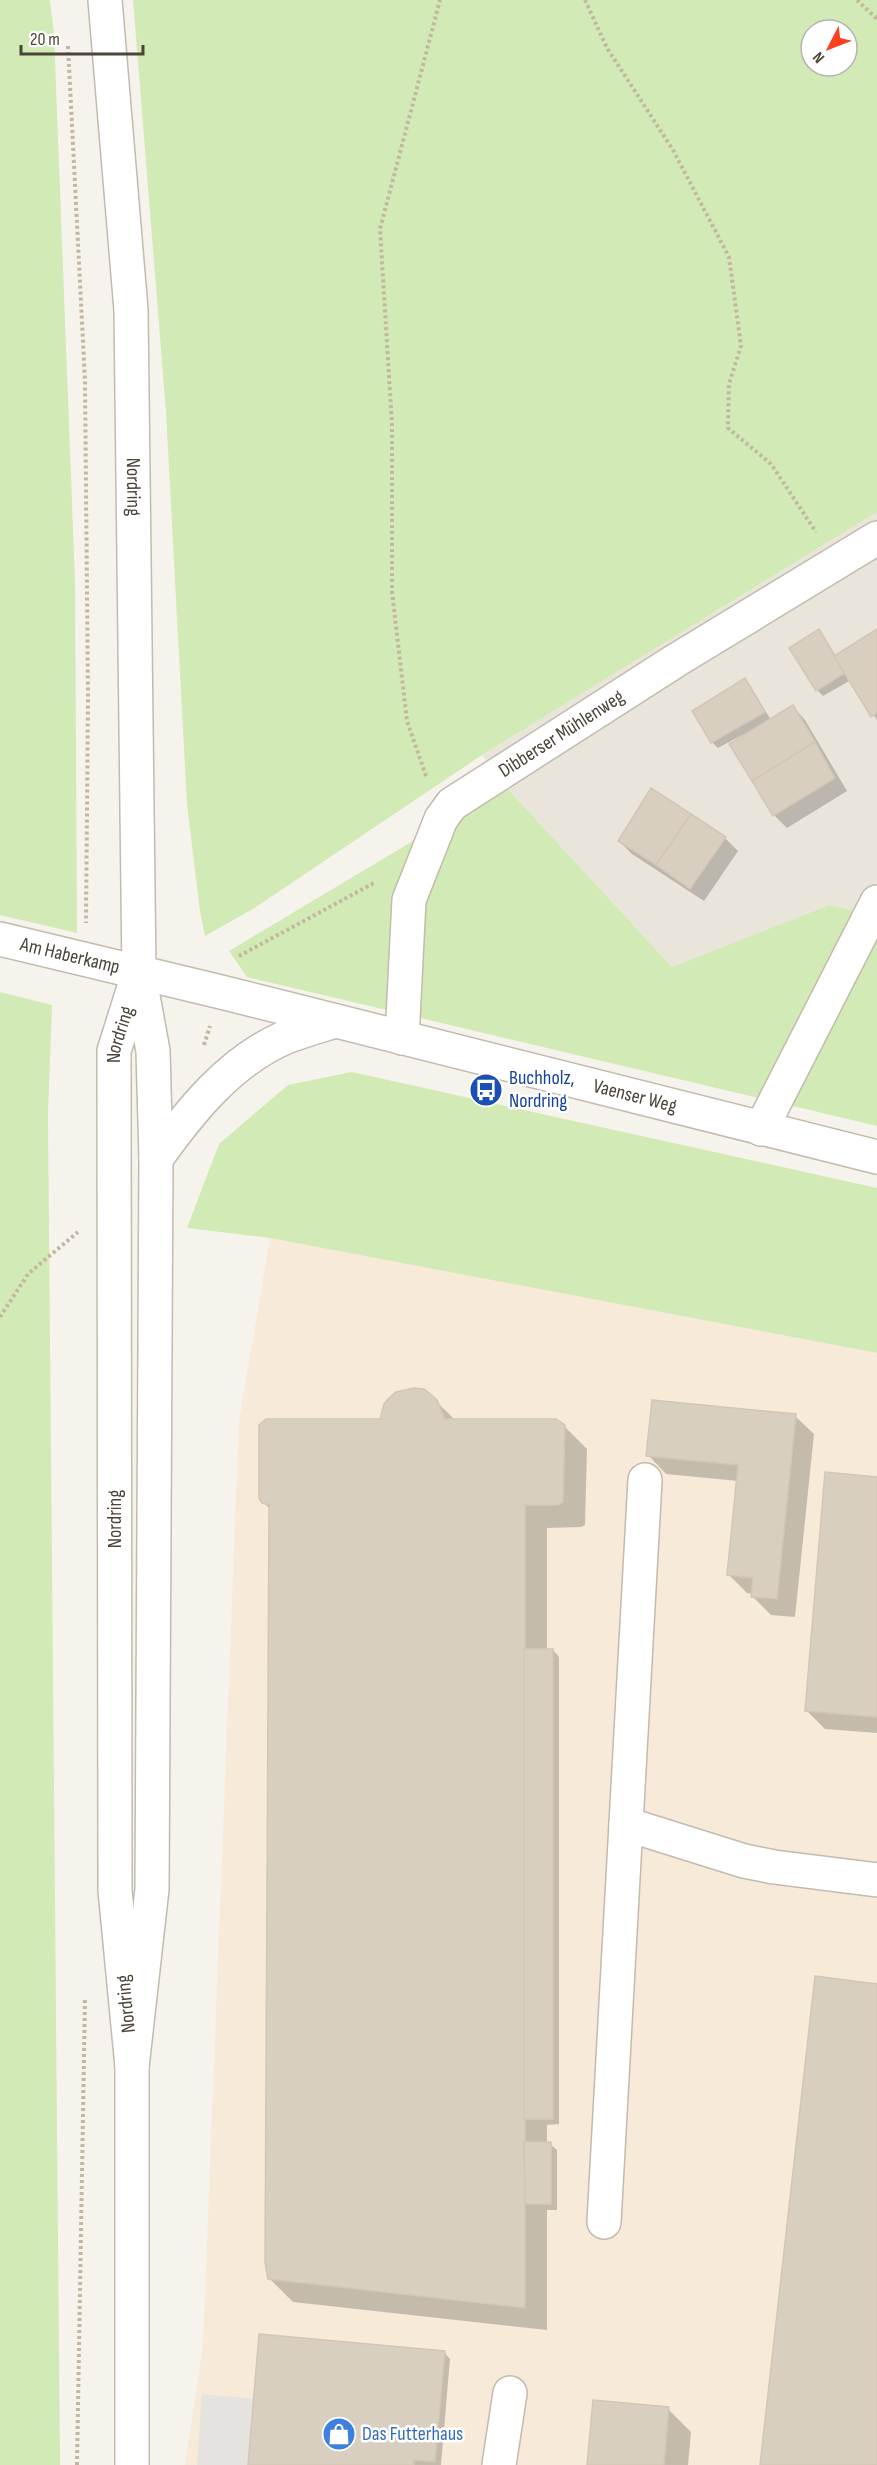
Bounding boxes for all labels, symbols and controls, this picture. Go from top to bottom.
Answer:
scale bar [21,18,142,56]
north arrow [799,18,859,78]
text: 20 m [30,29,60,50]
text: N [809,48,829,67]
street label: Nordring [121,458,145,516]
street label: Dibberser Mühlenweg [494,685,629,783]
street label: Am Haberkamp [17,932,122,979]
street label: Nordring [102,1003,139,1063]
place label: Buchholz, Nordring [509,1066,575,1113]
bus stop icon: Buchholz, Nordring [468,1072,504,1108]
street label: Vaenser Weg [590,1074,679,1118]
street label: Nordring [103,1490,127,1548]
street label: Nordring [111,1974,141,2034]
shop icon: Das Futterhaus [321,2416,357,2452]
place label: Das Futterhaus [362,2422,463,2446]

